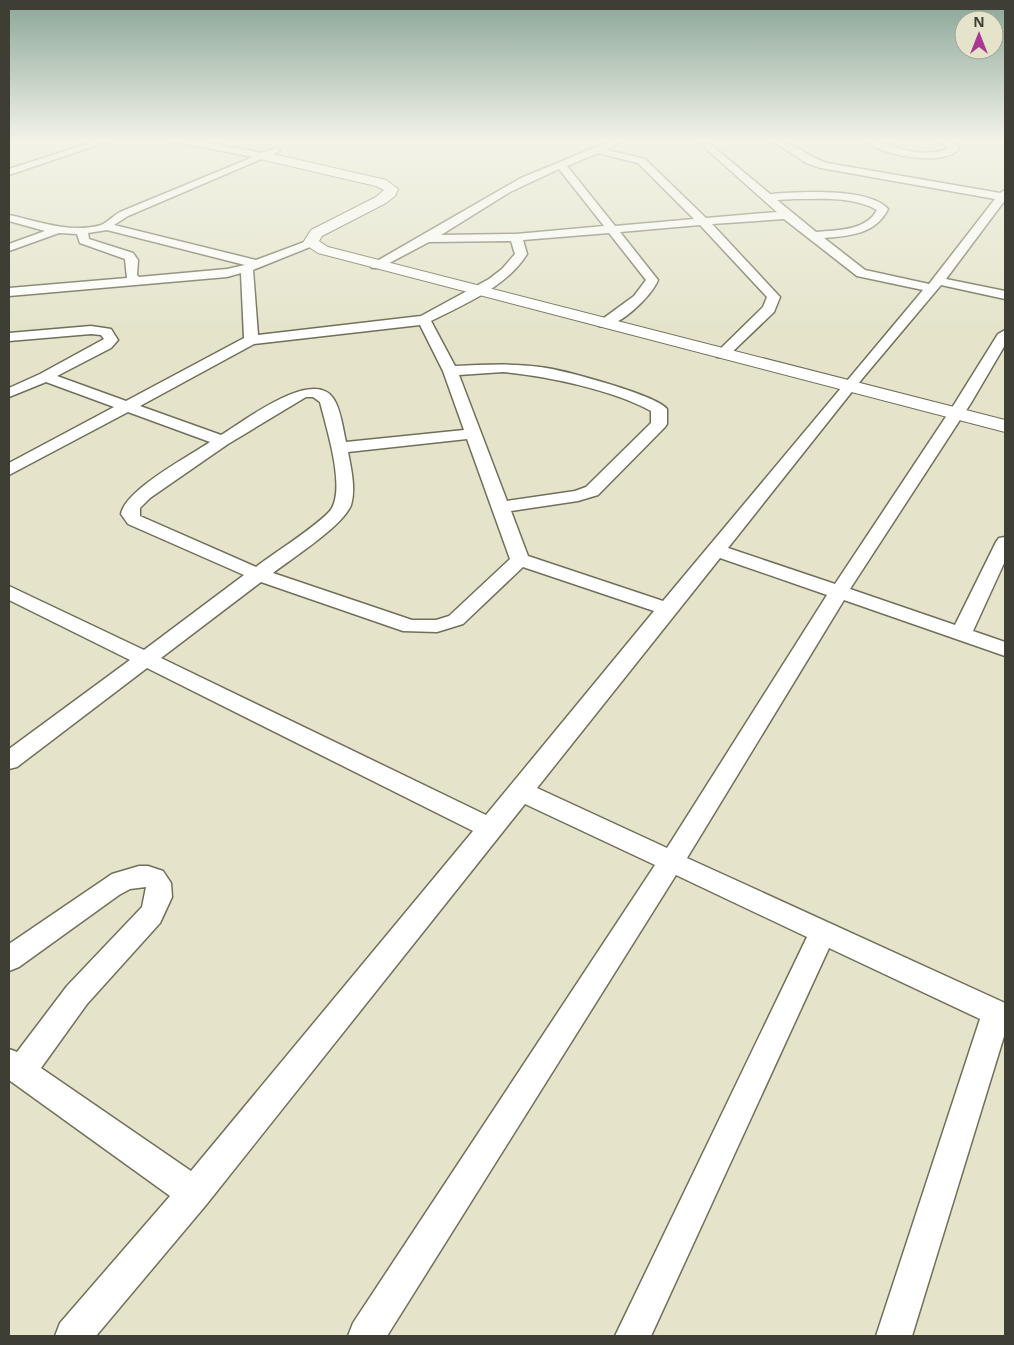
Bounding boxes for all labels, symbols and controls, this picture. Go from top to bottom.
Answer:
north arrow [954,10,1004,60]
text: N [973,12,985,31]

